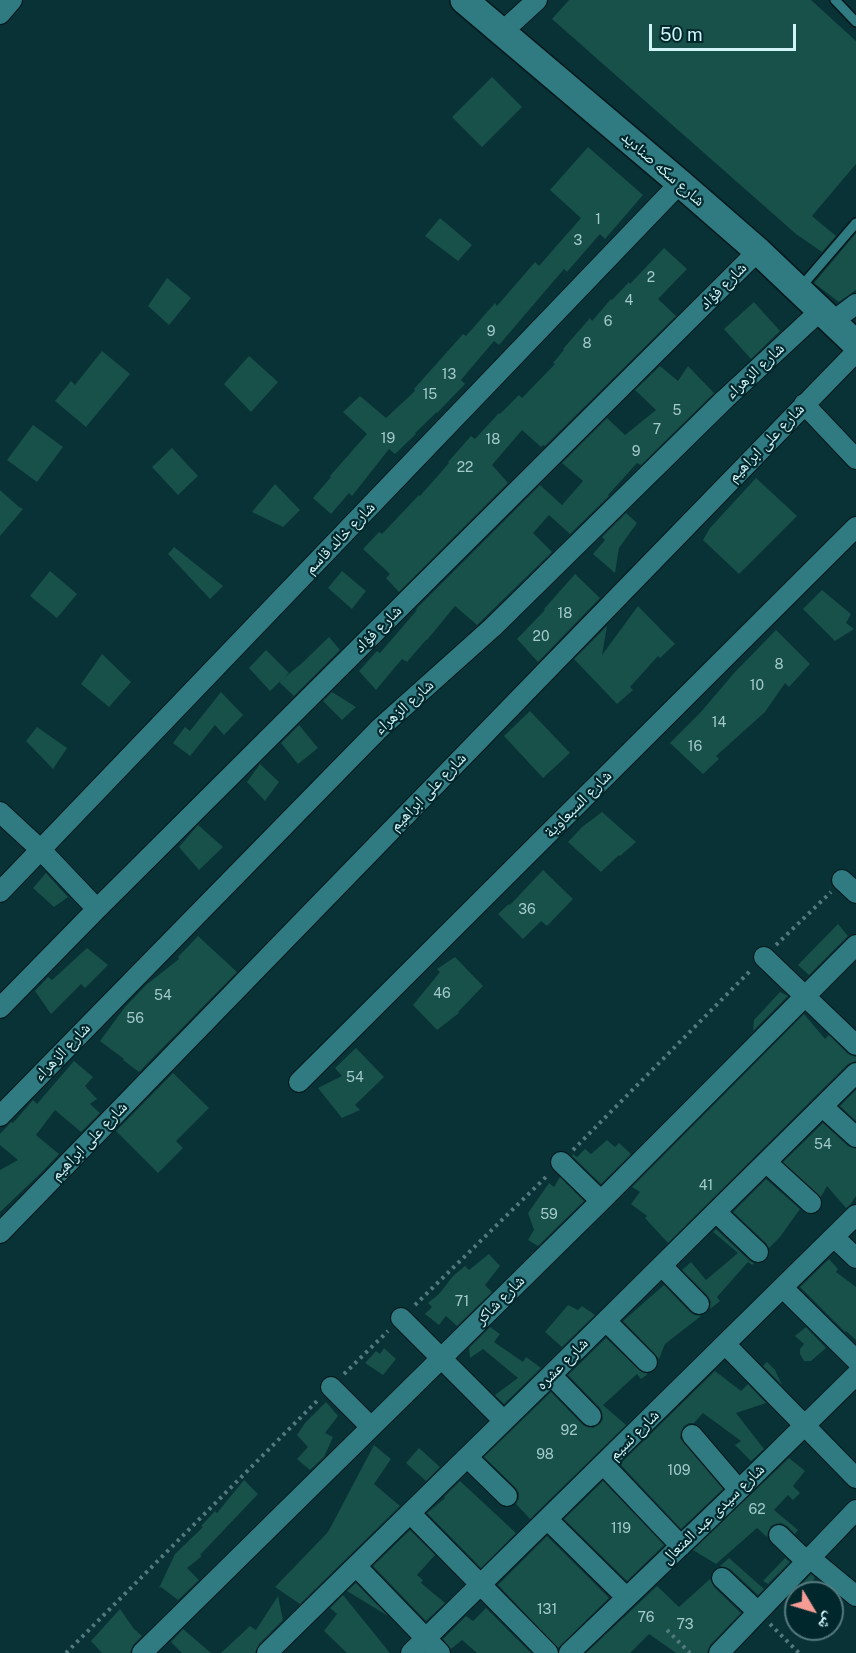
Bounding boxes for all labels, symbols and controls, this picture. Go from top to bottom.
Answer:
scale bar [652,12,799,50]
text: 50 m [660,24,703,45]
street label: شارع سكه صناديد [617,128,709,210]
house number: 1 [595,212,601,228]
house number: 3 [574,233,582,249]
street label: شارع فؤاد [695,258,751,314]
house number: 2 [647,270,655,286]
house number: 4 [625,293,633,309]
house number: 6 [604,314,612,330]
house number: 9 [487,324,495,340]
house number: 8 [582,336,592,352]
street label: شارع الزهراء [722,339,788,403]
house number: 13 [442,367,456,383]
house number: 15 [423,387,437,403]
street label: شارع على ابراهيم [724,400,808,486]
house number: 5 [673,403,681,419]
house number: 7 [653,422,661,438]
house number: 19 [381,431,395,447]
house number: 18 [486,432,500,448]
house number: 9 [632,444,640,460]
house number: 22 [457,460,473,476]
street label: شارع خالد قاسم [301,498,379,578]
street label: شارع فؤاد [350,601,406,657]
house number: 18 [558,606,572,622]
house number: 20 [533,629,549,645]
house number: 8 [774,657,784,673]
street label: شارع الزهراء [370,675,438,739]
house number: 10 [750,678,764,694]
house number: 14 [712,715,726,731]
house number: 16 [688,739,702,755]
street label: شارع على ابراهيم [386,749,470,835]
street label: شارع السبعاوية [540,766,616,842]
house number: 36 [518,902,536,918]
house number: 46 [433,986,451,1002]
house number: 54 [154,988,172,1004]
house number: 56 [126,1011,144,1027]
street label: شارع الزهراء [30,1019,94,1085]
house number: 54 [346,1070,364,1086]
street label: شارع على ابراهيم [47,1098,131,1184]
house number: 54 [814,1137,832,1153]
house number: 41 [699,1178,713,1194]
house number: 59 [540,1207,558,1223]
street label: شارع شاكر [471,1271,529,1329]
house number: 71 [455,1294,469,1310]
street label: شارع عشره [532,1334,592,1394]
street label: شارع نسيم [605,1406,663,1464]
house number: 92 [560,1423,578,1439]
house number: 98 [536,1447,554,1463]
street label: شارع سيدى عبد المتعال [657,1460,769,1568]
house number: 109 [668,1463,690,1479]
house number: 62 [748,1502,766,1518]
house number: 119 [611,1521,631,1537]
north arrow [784,1581,844,1641]
house number: 131 [537,1602,557,1618]
text: ش [814,1609,840,1634]
house number: 76 [638,1610,654,1626]
house number: 73 [677,1617,693,1633]

